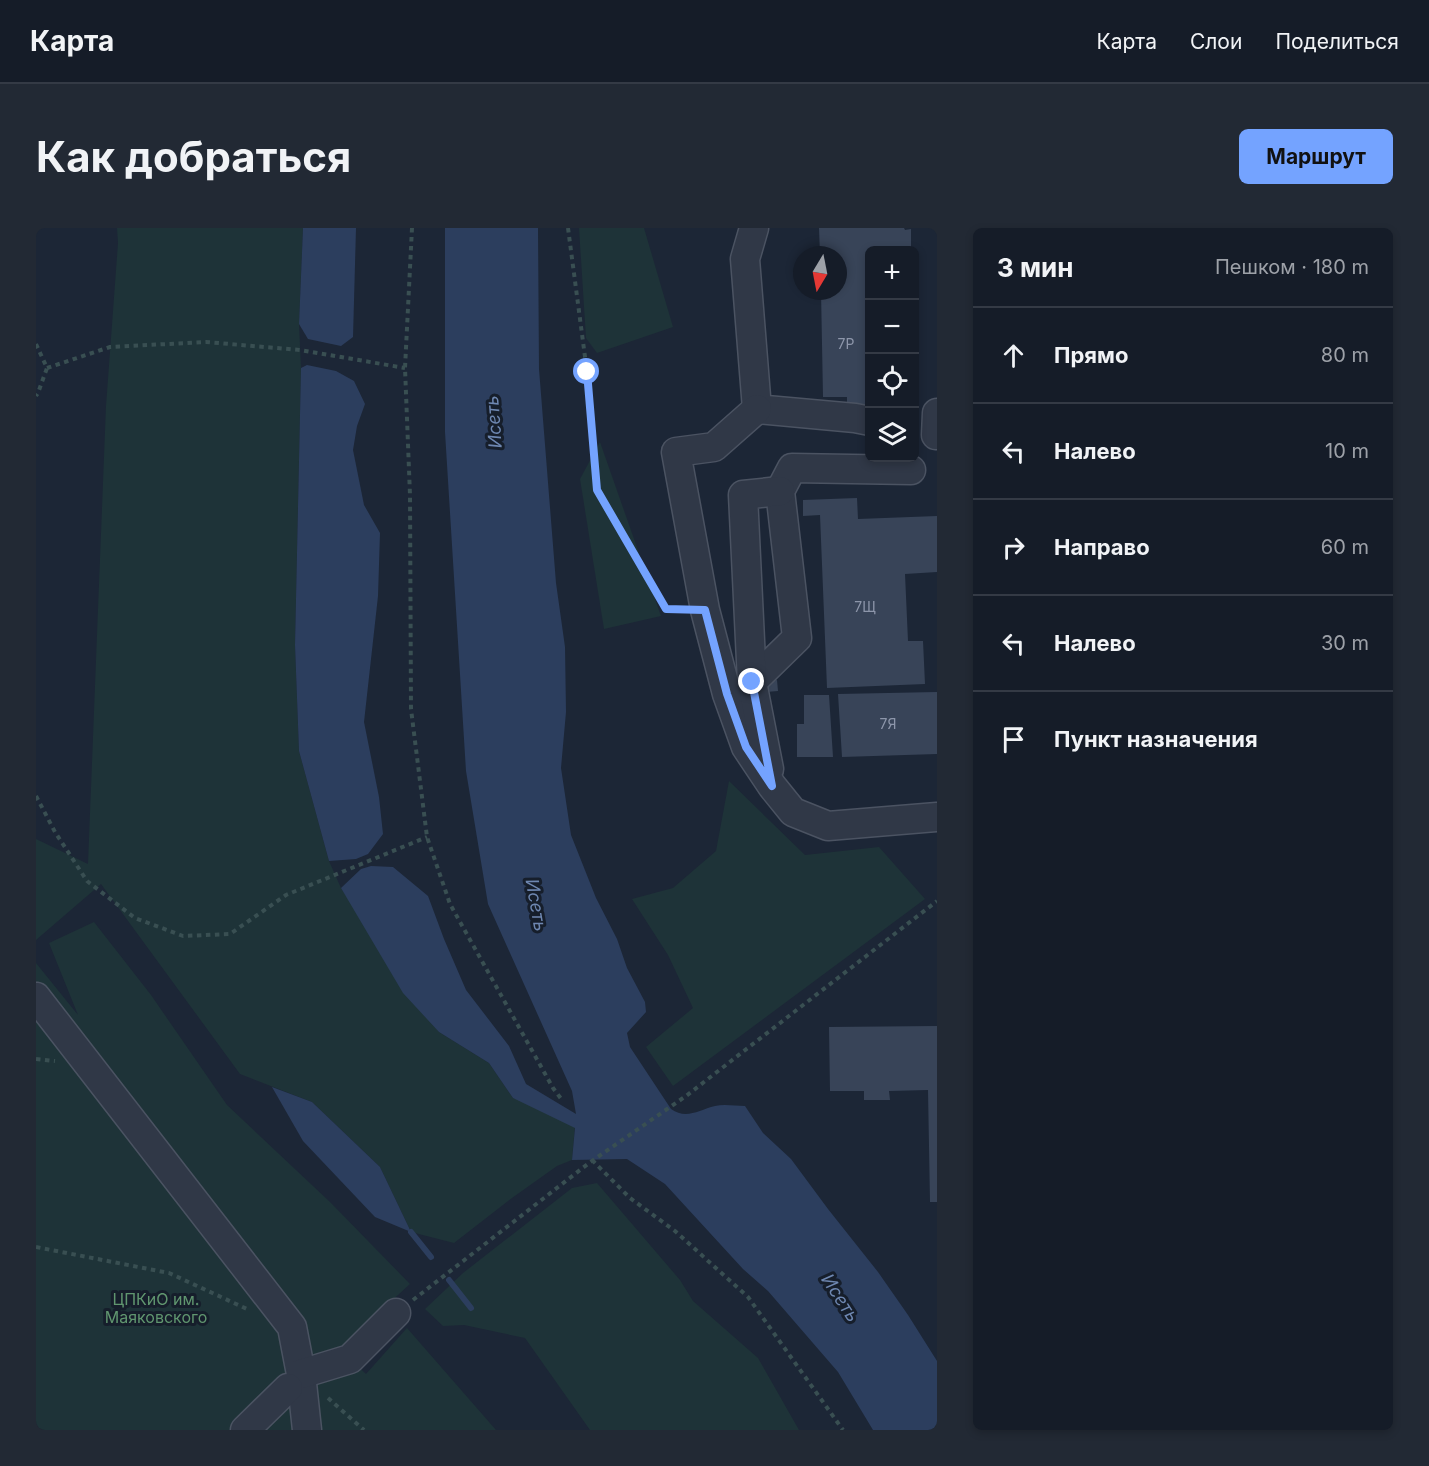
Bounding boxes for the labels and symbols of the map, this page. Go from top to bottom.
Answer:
north arrow [793,246,847,300]
house number: 7Р [838,335,854,352]
route start [573,358,599,384]
water label: Исеть [481,395,506,449]
house number: 7Щ [854,598,876,615]
route end [738,668,764,694]
house number: 7Я [880,715,896,732]
water label: Исеть [522,877,551,933]
water label: Исеть [817,1270,864,1326]
park label: ЦПКиО им. Маяковского [105,1289,207,1327]

